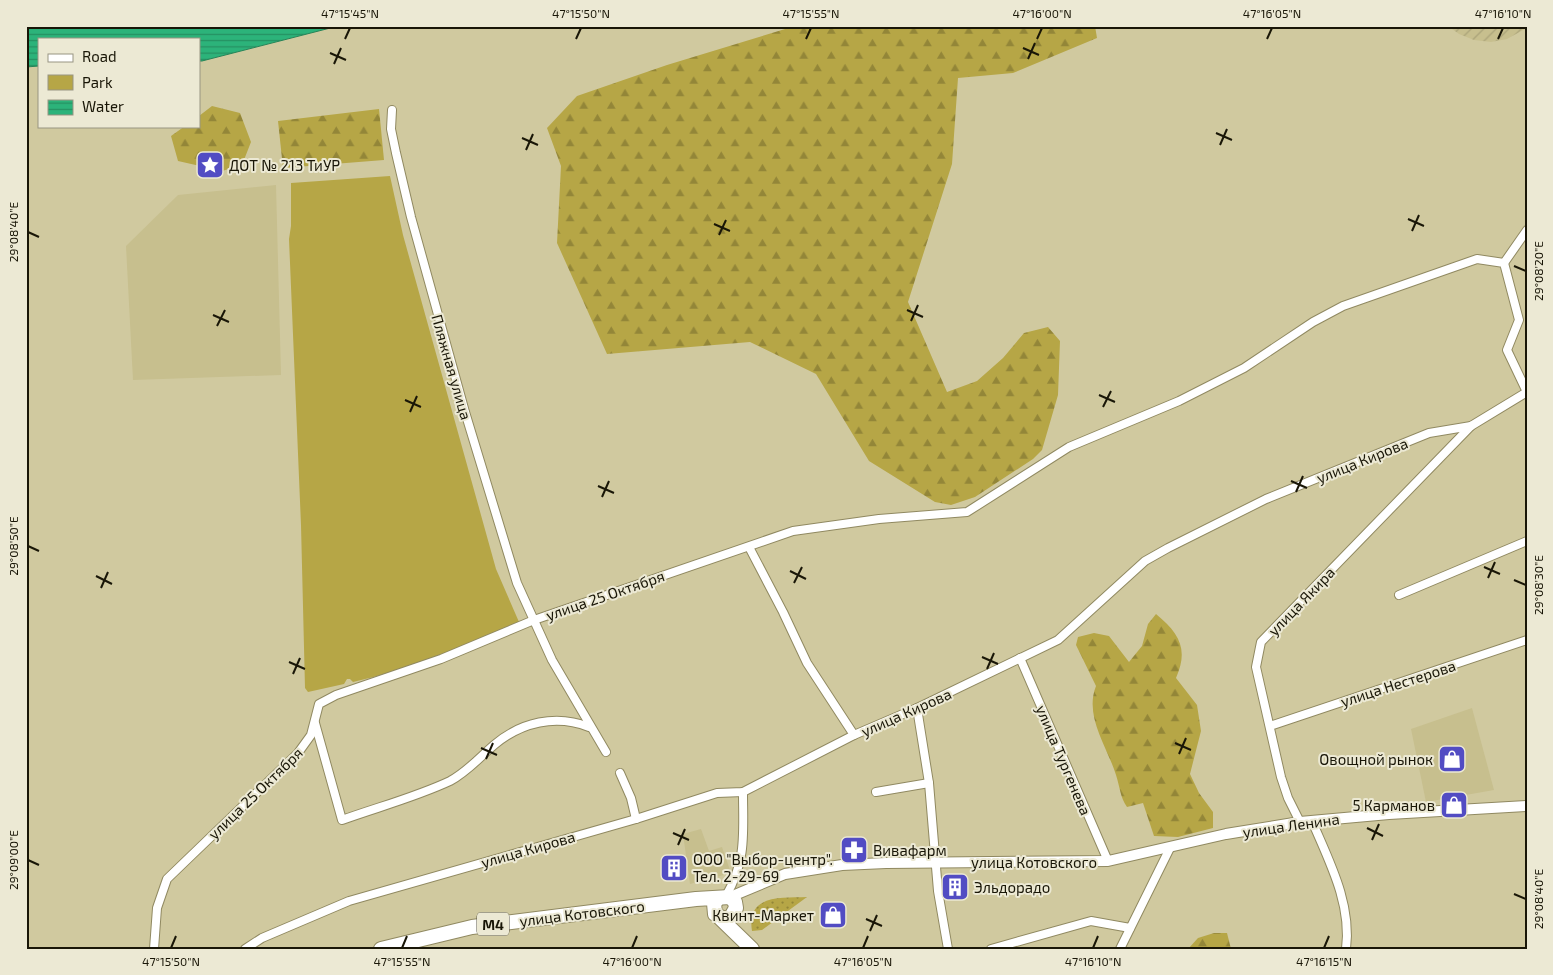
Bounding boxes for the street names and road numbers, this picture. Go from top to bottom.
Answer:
street label: Пляжная улица [427,312,476,422]
street label: улица Кирова [1314,433,1411,487]
street label: улица Якира [1264,563,1339,640]
street label: улица 25 Октября [543,566,667,625]
street label: улица Нестерова [1338,656,1458,711]
street label: улица Кирова [858,684,954,741]
street label: улица Тургенева [1032,702,1095,818]
street label: улица 25 Октября [204,743,307,843]
street label: улица Ленина [1241,809,1341,842]
street label: улица Кирова [479,827,577,872]
street label: улица Котовского [971,853,1097,872]
street label: улица Котовского [518,896,646,931]
road number: M4 [477,912,509,936]

